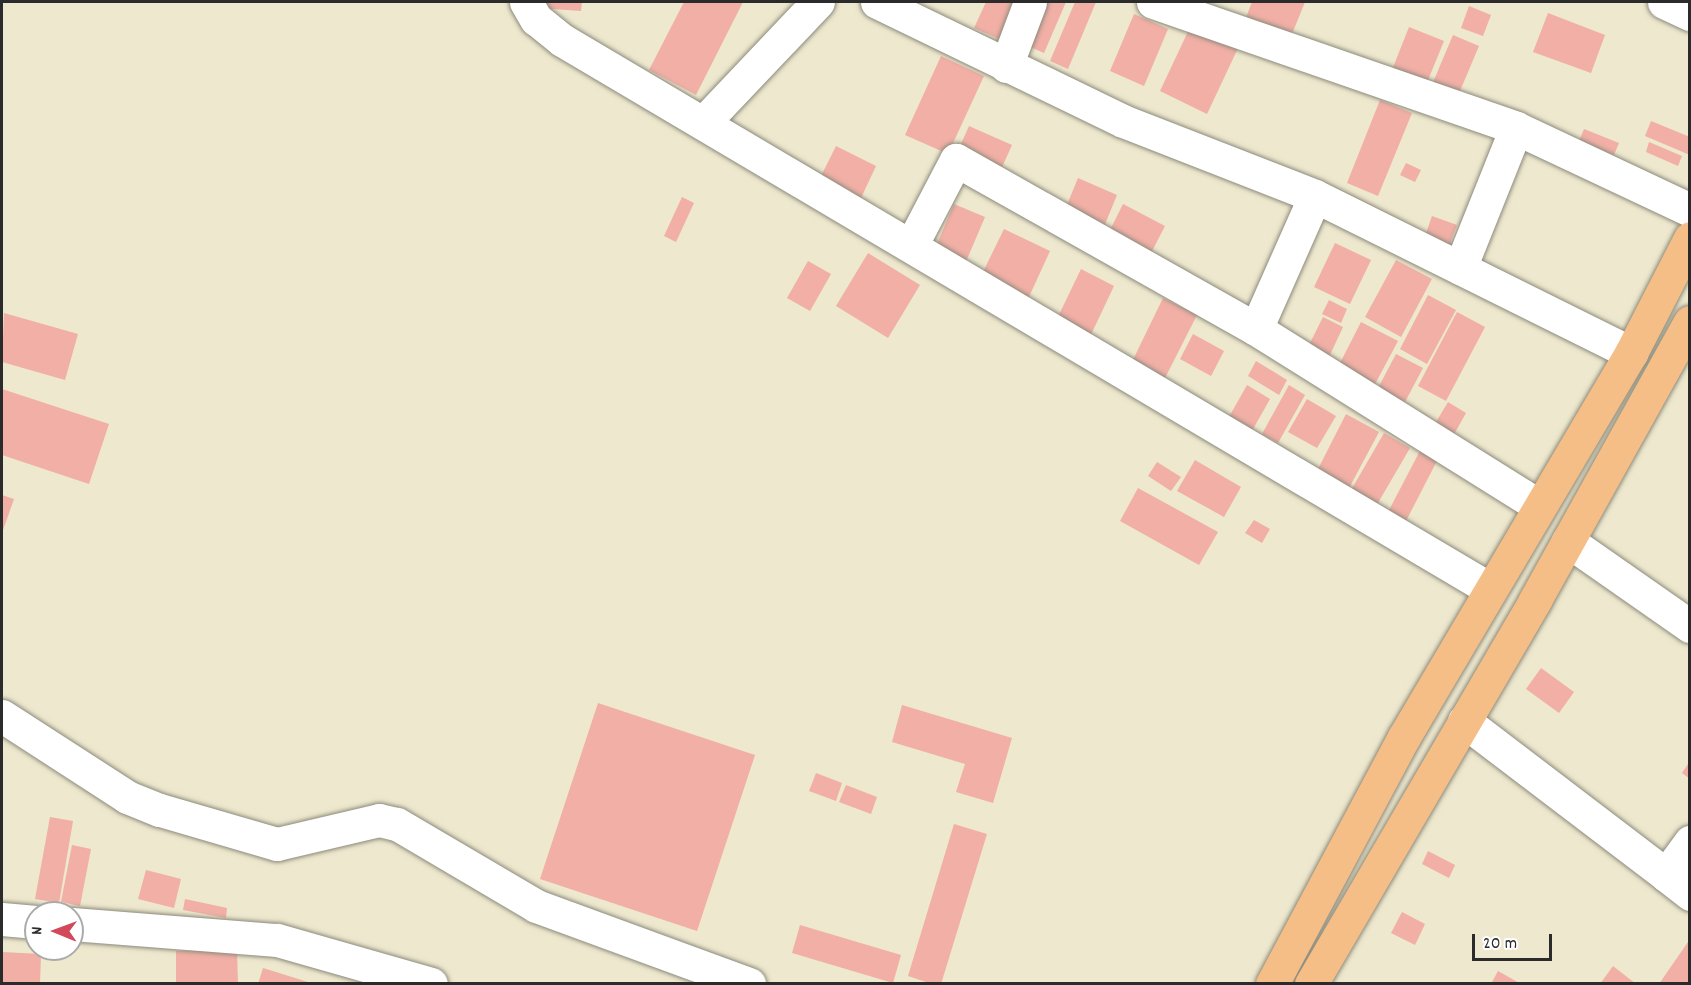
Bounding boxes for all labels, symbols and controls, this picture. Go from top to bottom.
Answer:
north arrow [24,901,84,961]
scale bar [1475,922,1554,960]
text: N [26,927,49,935]
text: 20 m [1483,932,1517,957]

